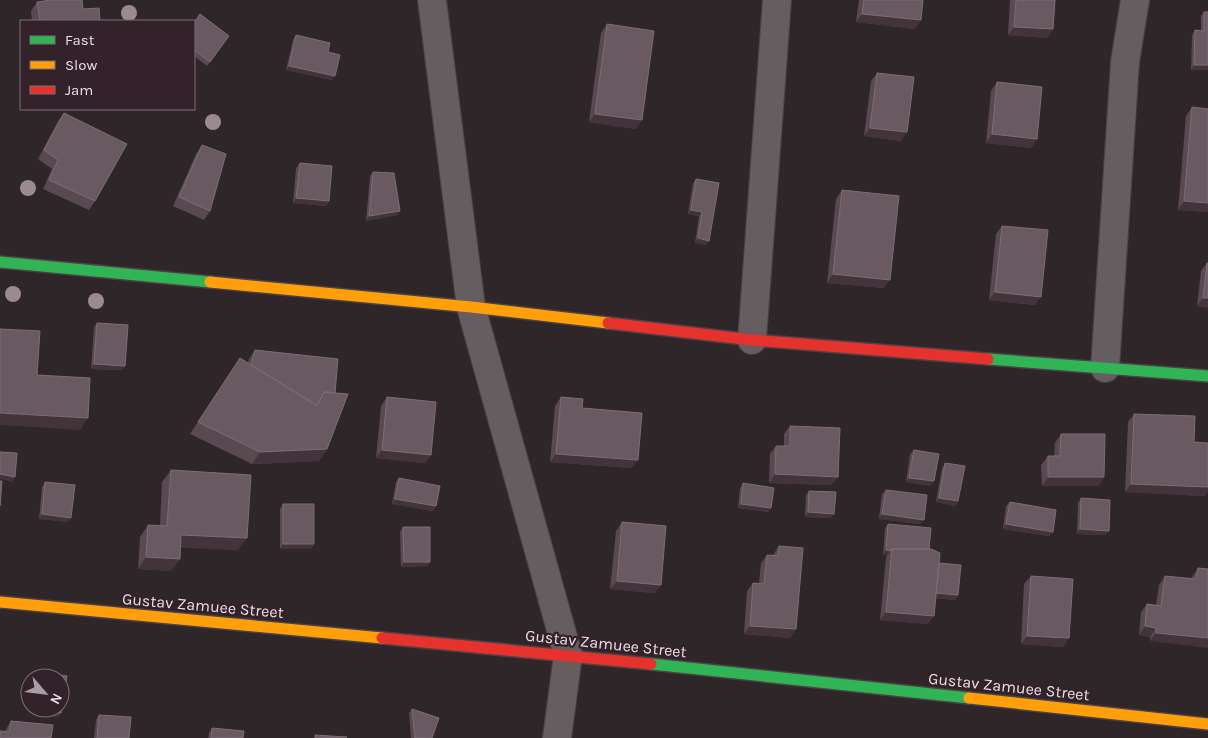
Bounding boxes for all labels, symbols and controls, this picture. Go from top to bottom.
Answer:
legend [20,20,195,110]
text: Fast [65,31,95,49]
text: Slow [65,56,97,74]
text: Jam [65,81,93,99]
street label: Gustav Zamuee Street [121,589,285,622]
street label: Gustav Zamuee Street [524,626,688,661]
north arrow [20,668,70,718]
street label: Gustav Zamuee Street [927,669,1091,704]
text: N [46,690,66,707]

